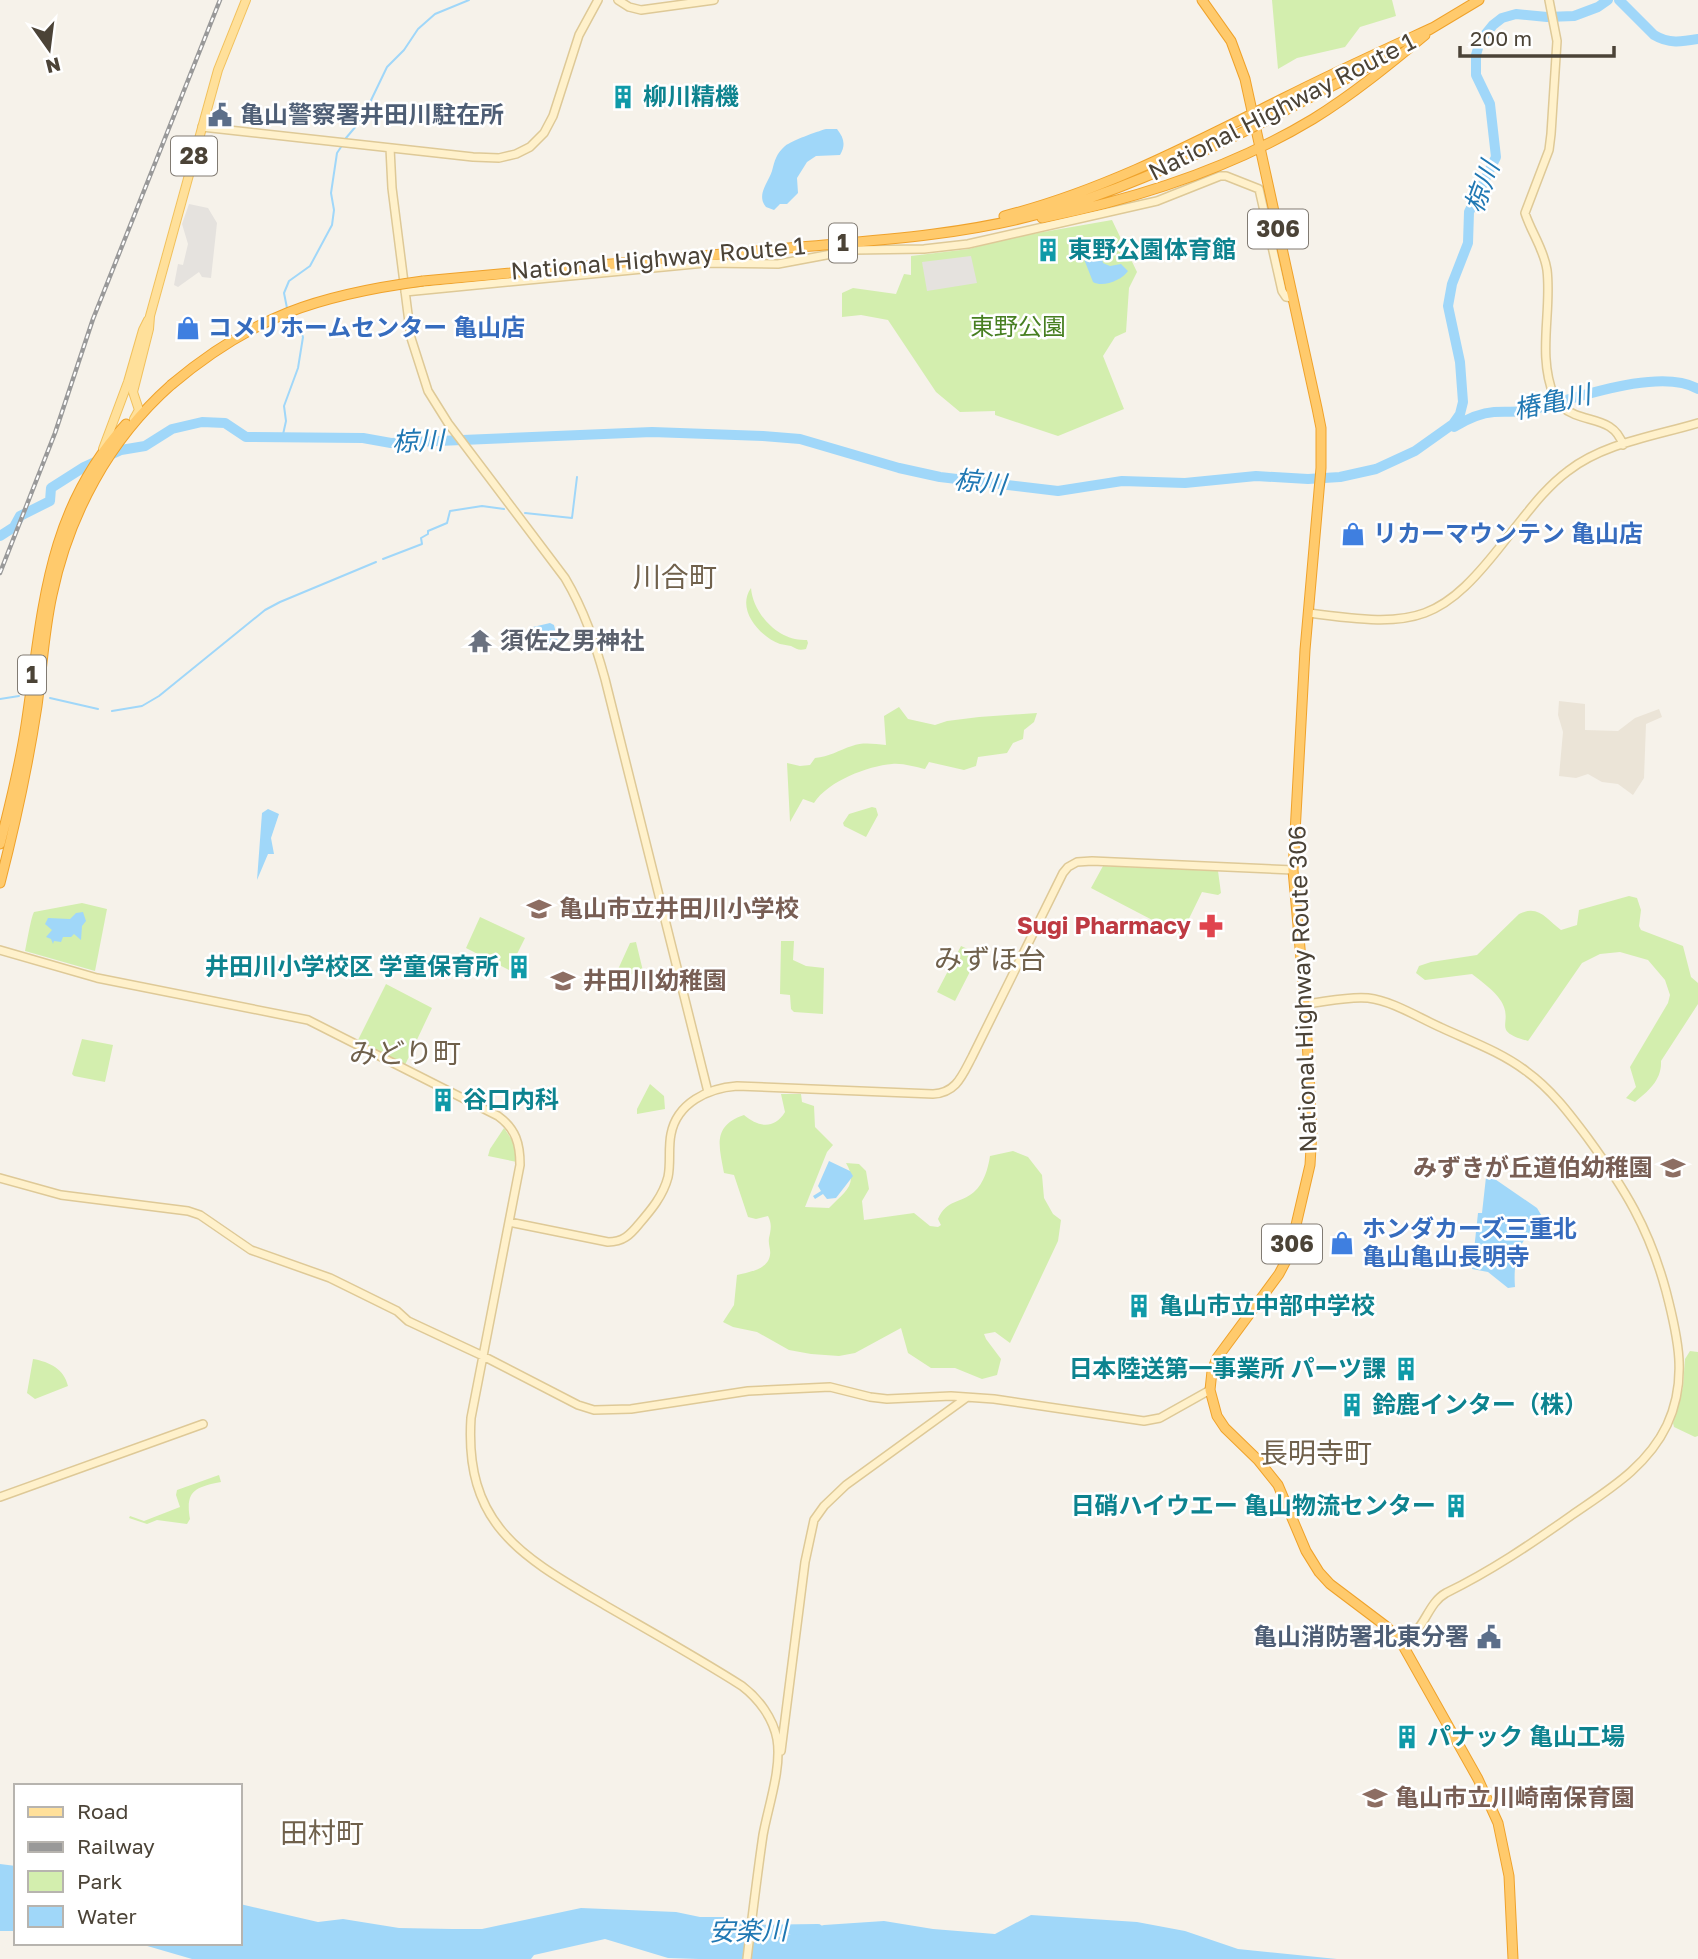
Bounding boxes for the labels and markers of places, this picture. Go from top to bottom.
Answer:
place label: 柳川精機 [643,81,739,110]
building icon: 柳川精機 [609,83,637,111]
place label: 亀山警察署井田川駐在所 [240,99,504,128]
public building icon: 亀山警察署井田川駐在所 [206,101,234,129]
place label: 東野公園体育館 [1068,234,1236,263]
building icon: 東野公園体育館 [1034,236,1062,264]
place label: コメリホームセンター 亀山店 [208,312,525,341]
shop icon: コメリホームセンター 亀山店 [174,314,202,342]
place label: リカーマウンテン 亀山店 [1373,518,1643,547]
shop icon: リカーマウンテン 亀山店 [1339,520,1367,548]
place label: 須佐之男神社 [500,625,644,654]
temple icon: 須佐之男神社 [466,627,494,655]
place label: 亀山市立井田川小学校 [559,893,799,922]
school or university icon: 亀山市立井田川小学校 [525,895,553,923]
place label: Sugi Pharmacy [1017,910,1192,939]
pharmacy icon: Sugi Pharmacy [1197,912,1225,940]
place label: 井田川小学校区 学童保育所 [205,951,499,980]
building icon: 井田川小学校区 学童保育所 [505,953,533,981]
place label: 井田川幼稚園 [583,965,727,994]
school or university icon: 井田川幼稚園 [549,967,577,995]
place label: 谷口内科 [463,1084,559,1113]
building icon: 谷口内科 [429,1086,457,1114]
place label: みずきが丘道伯幼稚園 [1413,1152,1653,1181]
school or university icon: みずきが丘道伯幼稚園 [1659,1154,1687,1182]
place label: ホンダカーズ三重北 亀山亀山長明寺 [1362,1213,1577,1270]
shop icon: ホンダカーズ三重北 亀山亀山長明寺 [1328,1229,1356,1257]
place label: 亀山市立中部中学校 [1159,1290,1375,1319]
building icon: 亀山市立中部中学校 [1125,1292,1153,1320]
place label: 日本陸送第一事業所 パーツ課 [1068,1353,1386,1382]
building icon: 日本陸送第一事業所 パーツ課 [1392,1355,1420,1383]
place label: 鈴鹿インター（株） [1372,1389,1588,1418]
building icon: 鈴鹿インター（株） [1338,1391,1366,1419]
place label: 日硝ハイウエー 亀山物流センター [1070,1490,1436,1519]
building icon: 日硝ハイウエー 亀山物流センター [1442,1492,1470,1520]
place label: 亀山消防署北東分署 [1253,1621,1469,1650]
public building icon: 亀山消防署北東分署 [1475,1623,1503,1651]
place label: パナック 亀山工場 [1427,1721,1625,1750]
building icon: パナック 亀山工場 [1393,1723,1421,1751]
place label: 亀山市立川崎南保育園 [1395,1782,1635,1811]
school or university icon: 亀山市立川崎南保育園 [1361,1784,1389,1812]

